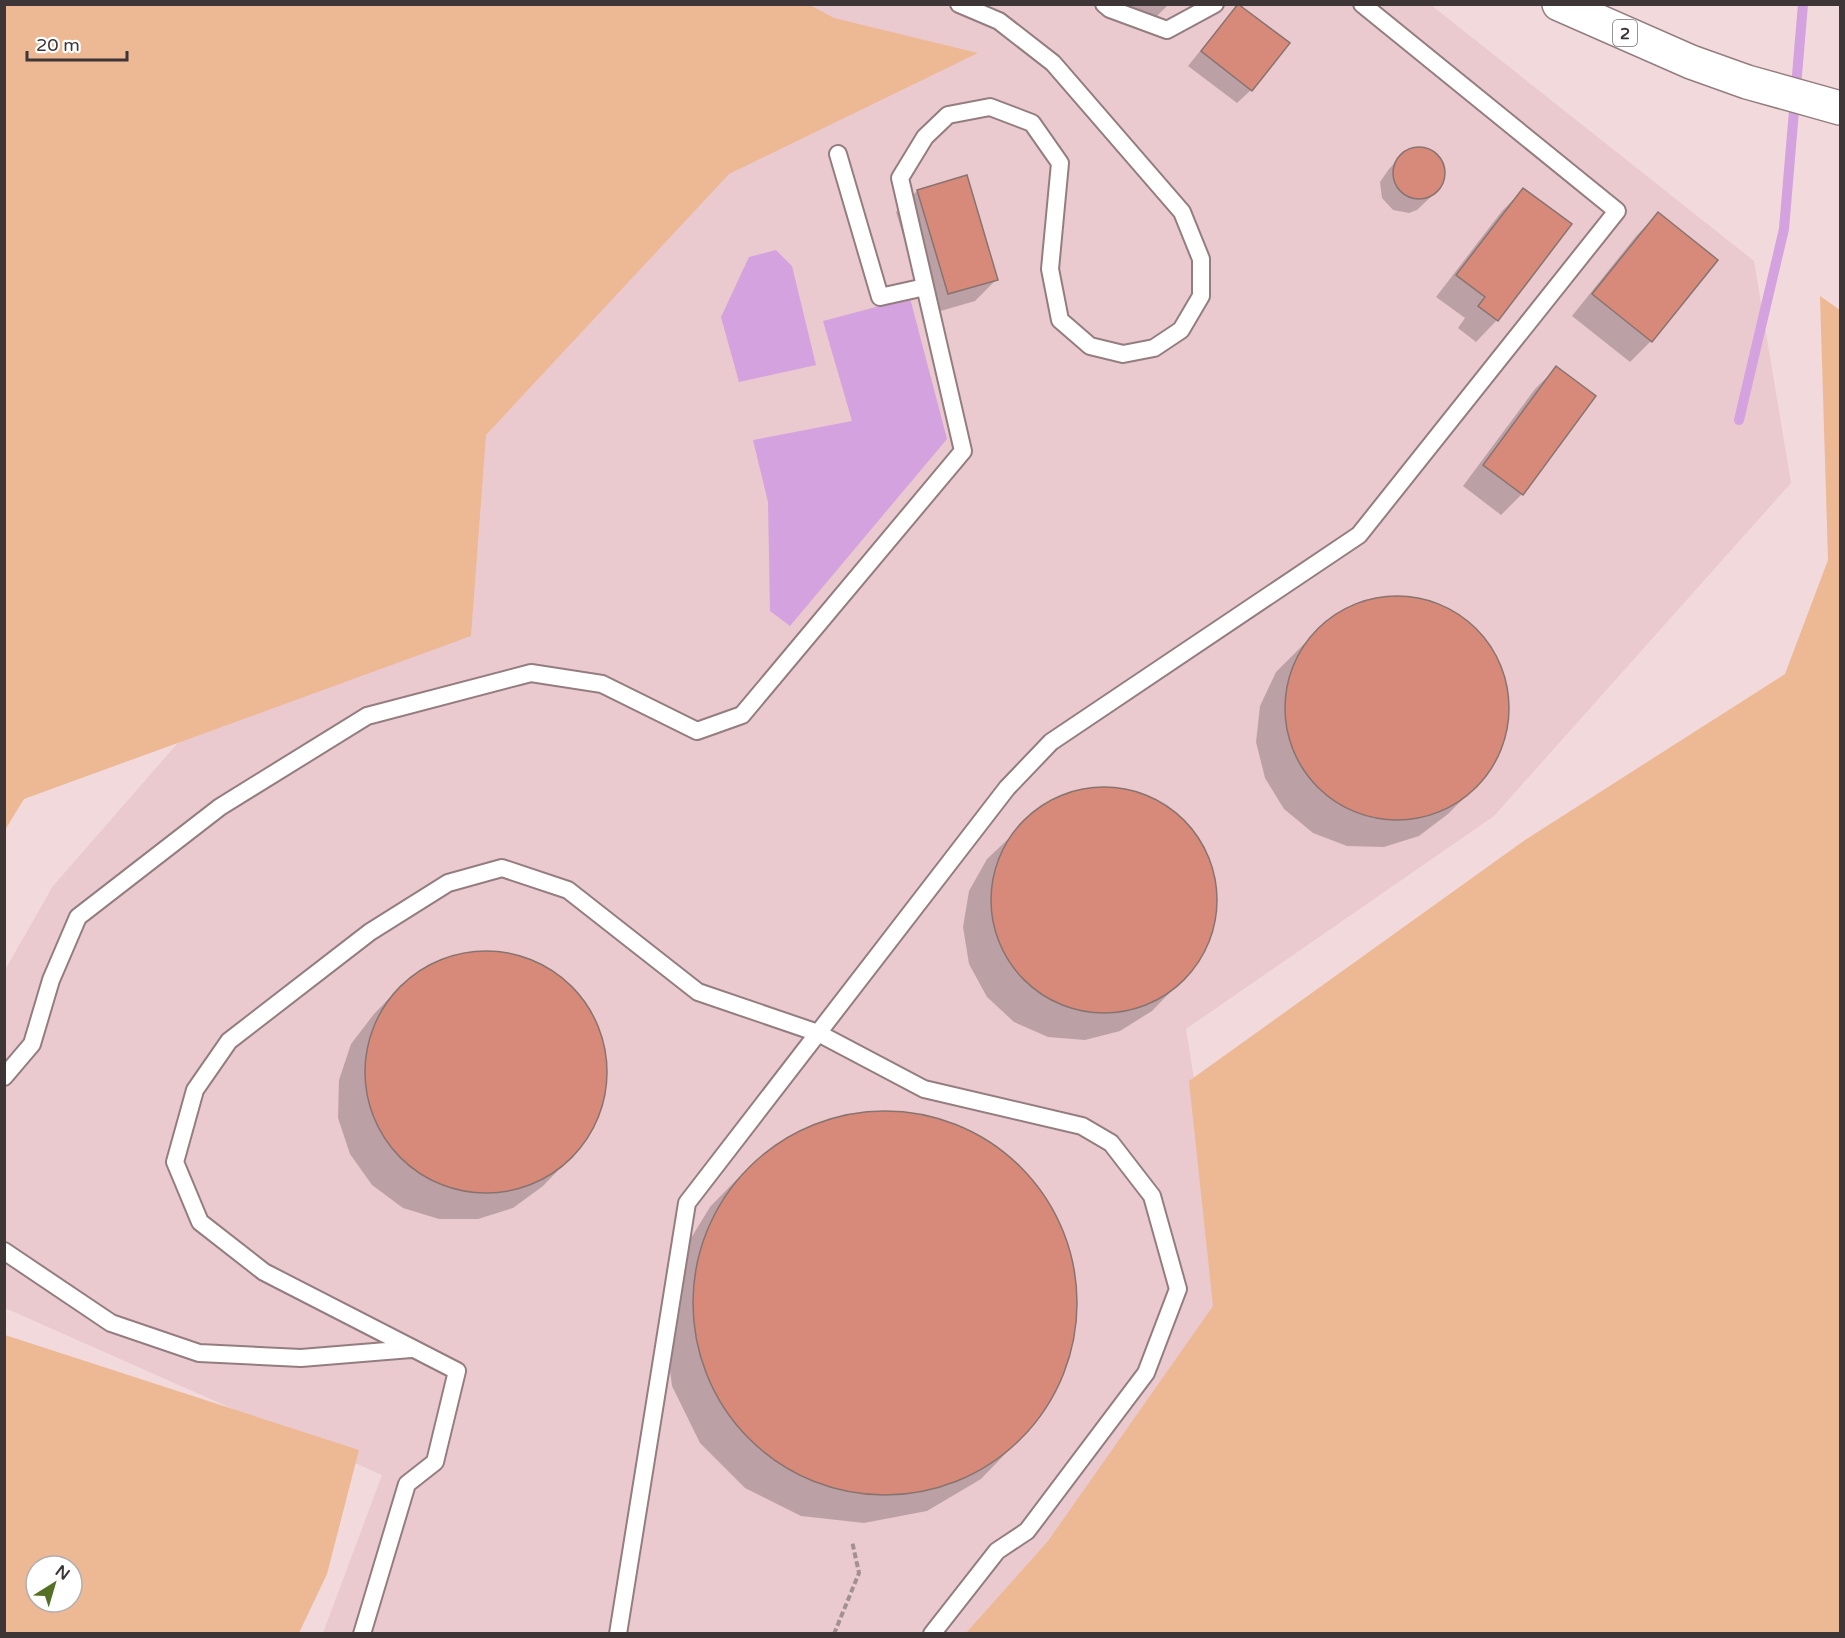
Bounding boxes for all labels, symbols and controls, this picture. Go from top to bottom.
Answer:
road number: 2 [1613,20,1637,46]
scale bar [27,24,128,62]
text: 20 m [36,34,80,56]
north arrow [24,1554,84,1614]
text: N [51,1561,74,1585]

